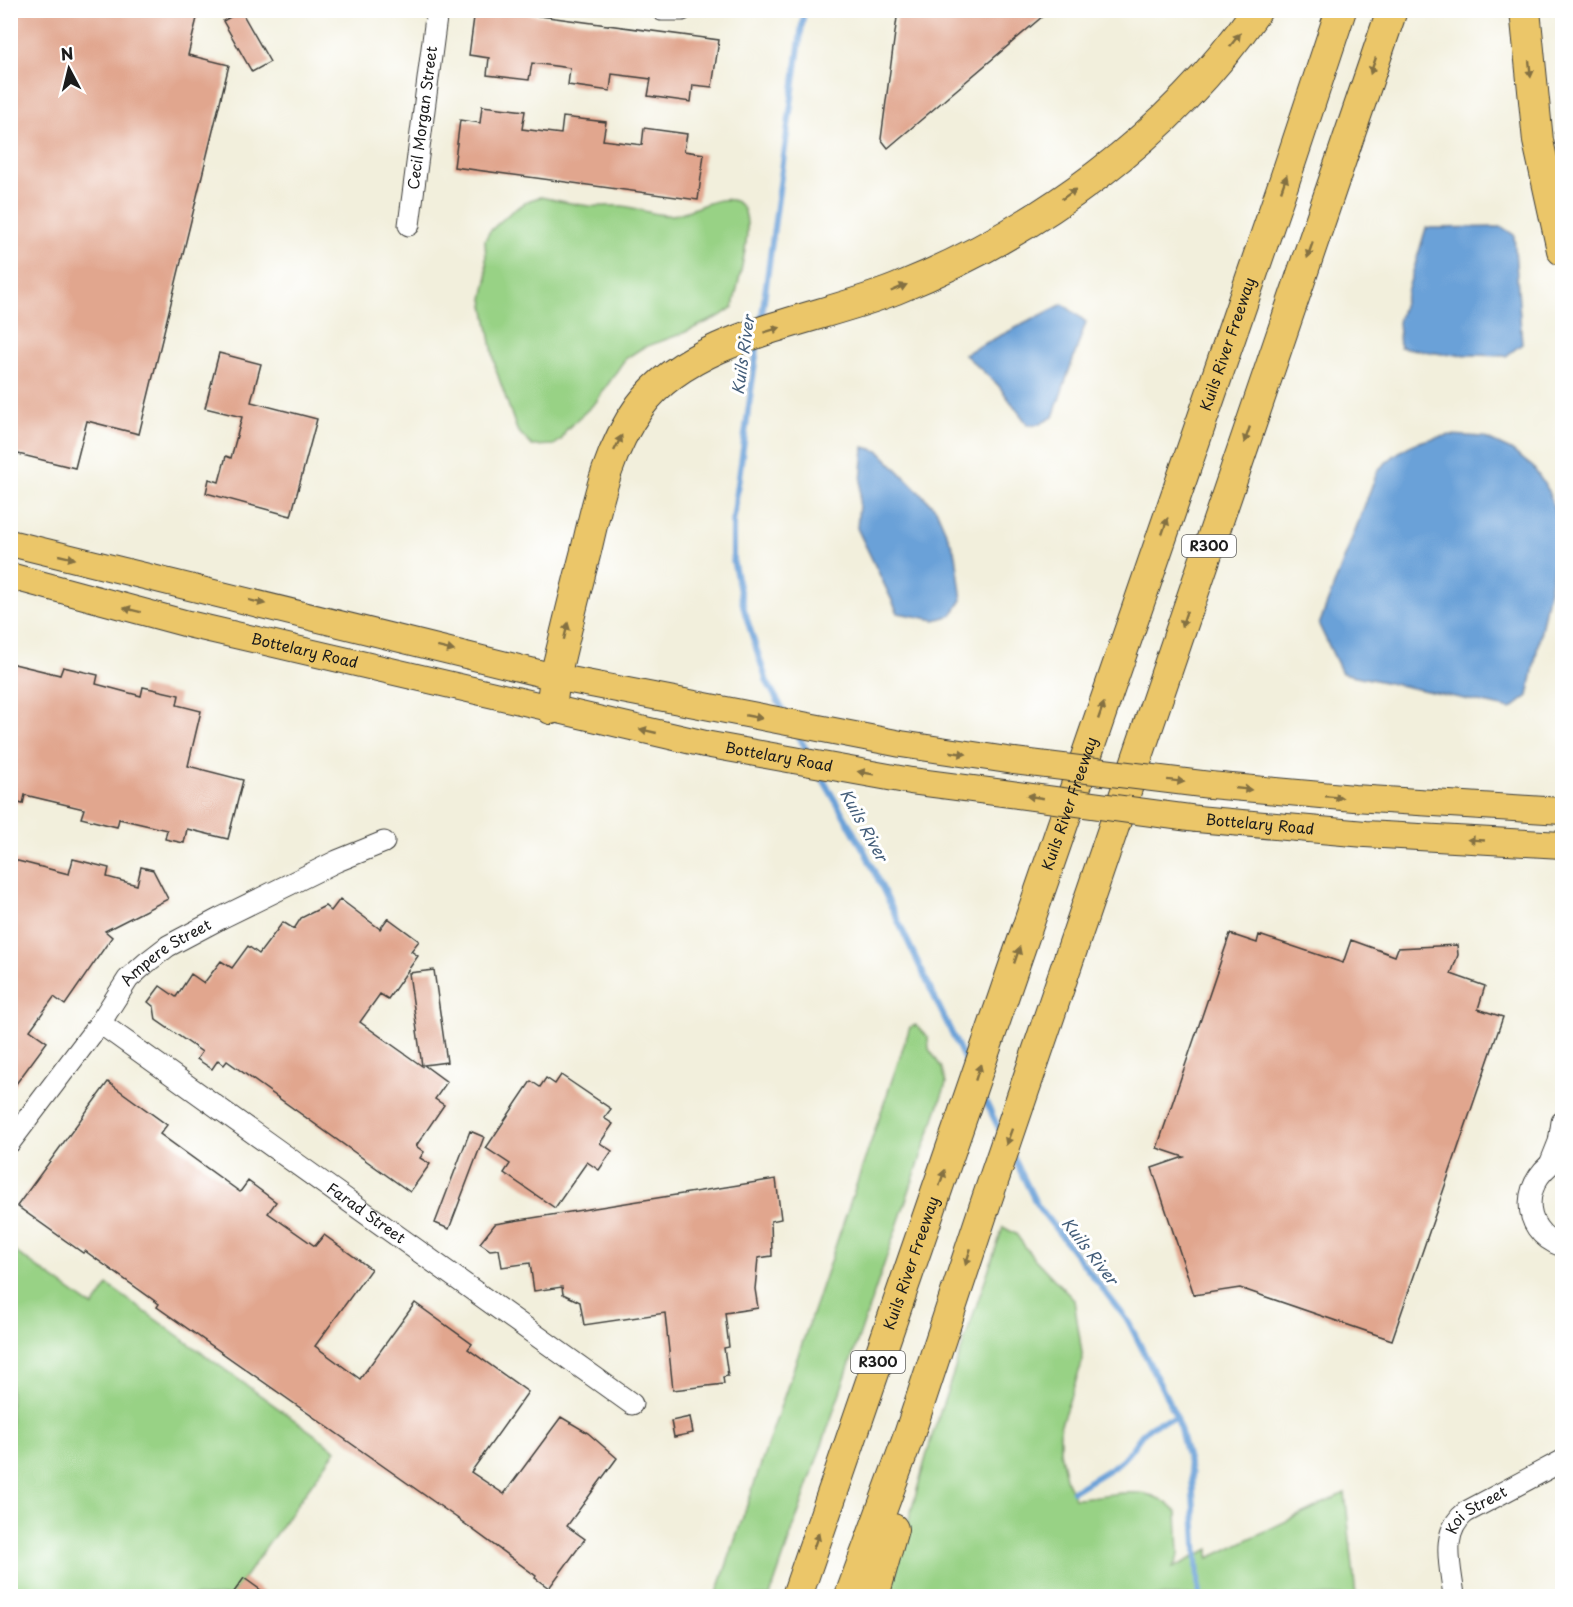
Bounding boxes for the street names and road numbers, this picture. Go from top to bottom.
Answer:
street label: Cecil Morgan Street [401,44,442,191]
street label: Kuils River Freeway [1193,274,1260,414]
road number: R300 [1182,535,1236,557]
street label: Bottelary Road [249,626,361,673]
street label: Kuils River Freeway [1035,733,1102,873]
street label: Bottelary Road [723,735,835,777]
street label: Bottelary Road [1205,807,1315,839]
street label: Ampere Street [114,912,215,990]
street label: Farad Street [323,1176,411,1248]
street label: Kuils River Freeway [877,1193,944,1333]
road number: R300 [851,1351,905,1373]
street label: Koi Street [1439,1479,1511,1537]

